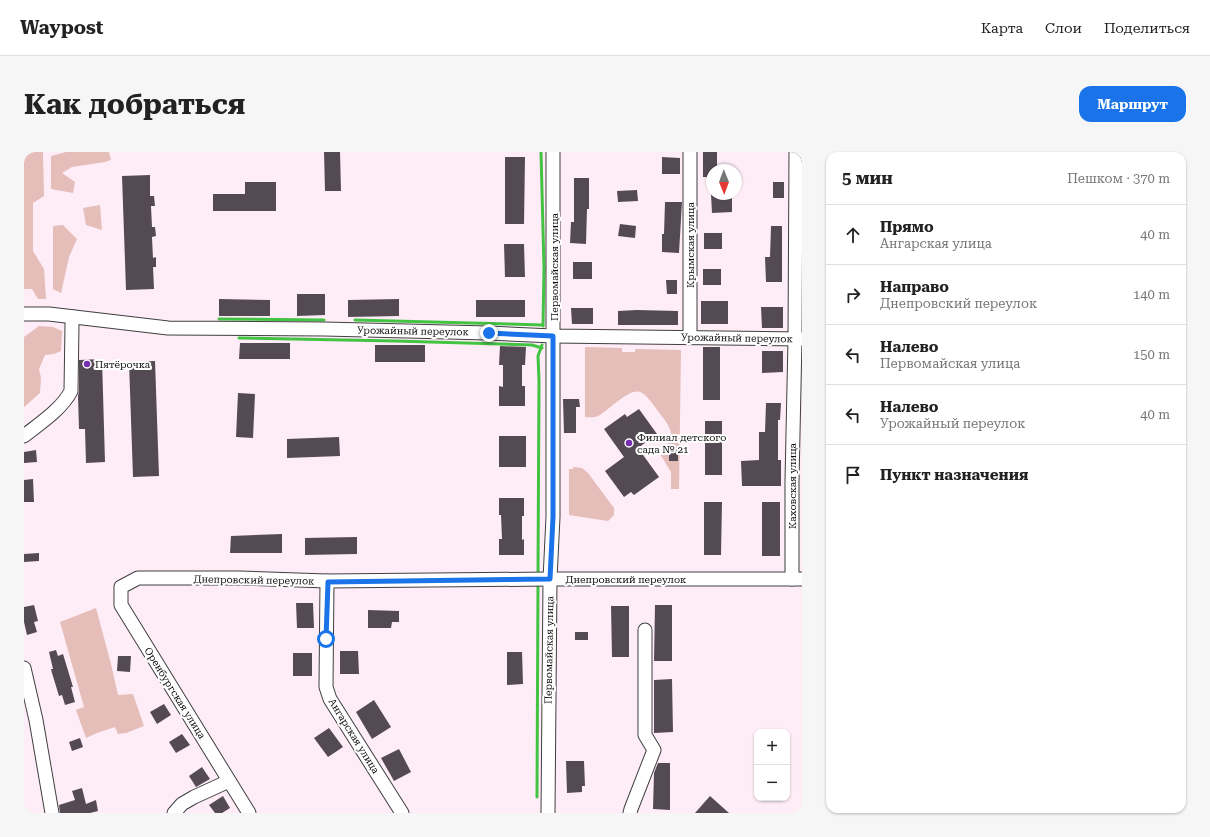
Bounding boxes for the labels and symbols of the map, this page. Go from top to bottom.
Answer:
north arrow [706,164,742,200]
street label: Крымская улица [685,202,696,288]
street label: Первомайская улица [549,212,560,321]
route end [480,324,498,342]
street label: Урожайный переулок [357,325,470,337]
street label: Урожайный переулок [681,332,794,344]
marker: Пятёрочка [82,359,92,369]
place label: Пятёрочка [95,359,151,370]
place label: Филиал детского сада № 21 [637,432,726,455]
marker: Филиал детского сада № 21 [624,438,634,448]
street label: Каховская улица [787,442,798,529]
street label: Днепровский переулок [193,573,315,587]
street label: Днепровский переулок [566,574,687,585]
street label: Первомайская улица [543,595,555,704]
route start [317,630,335,648]
street label: Оренбургская улица [142,645,208,741]
street label: Ангарская улица [327,697,382,776]

